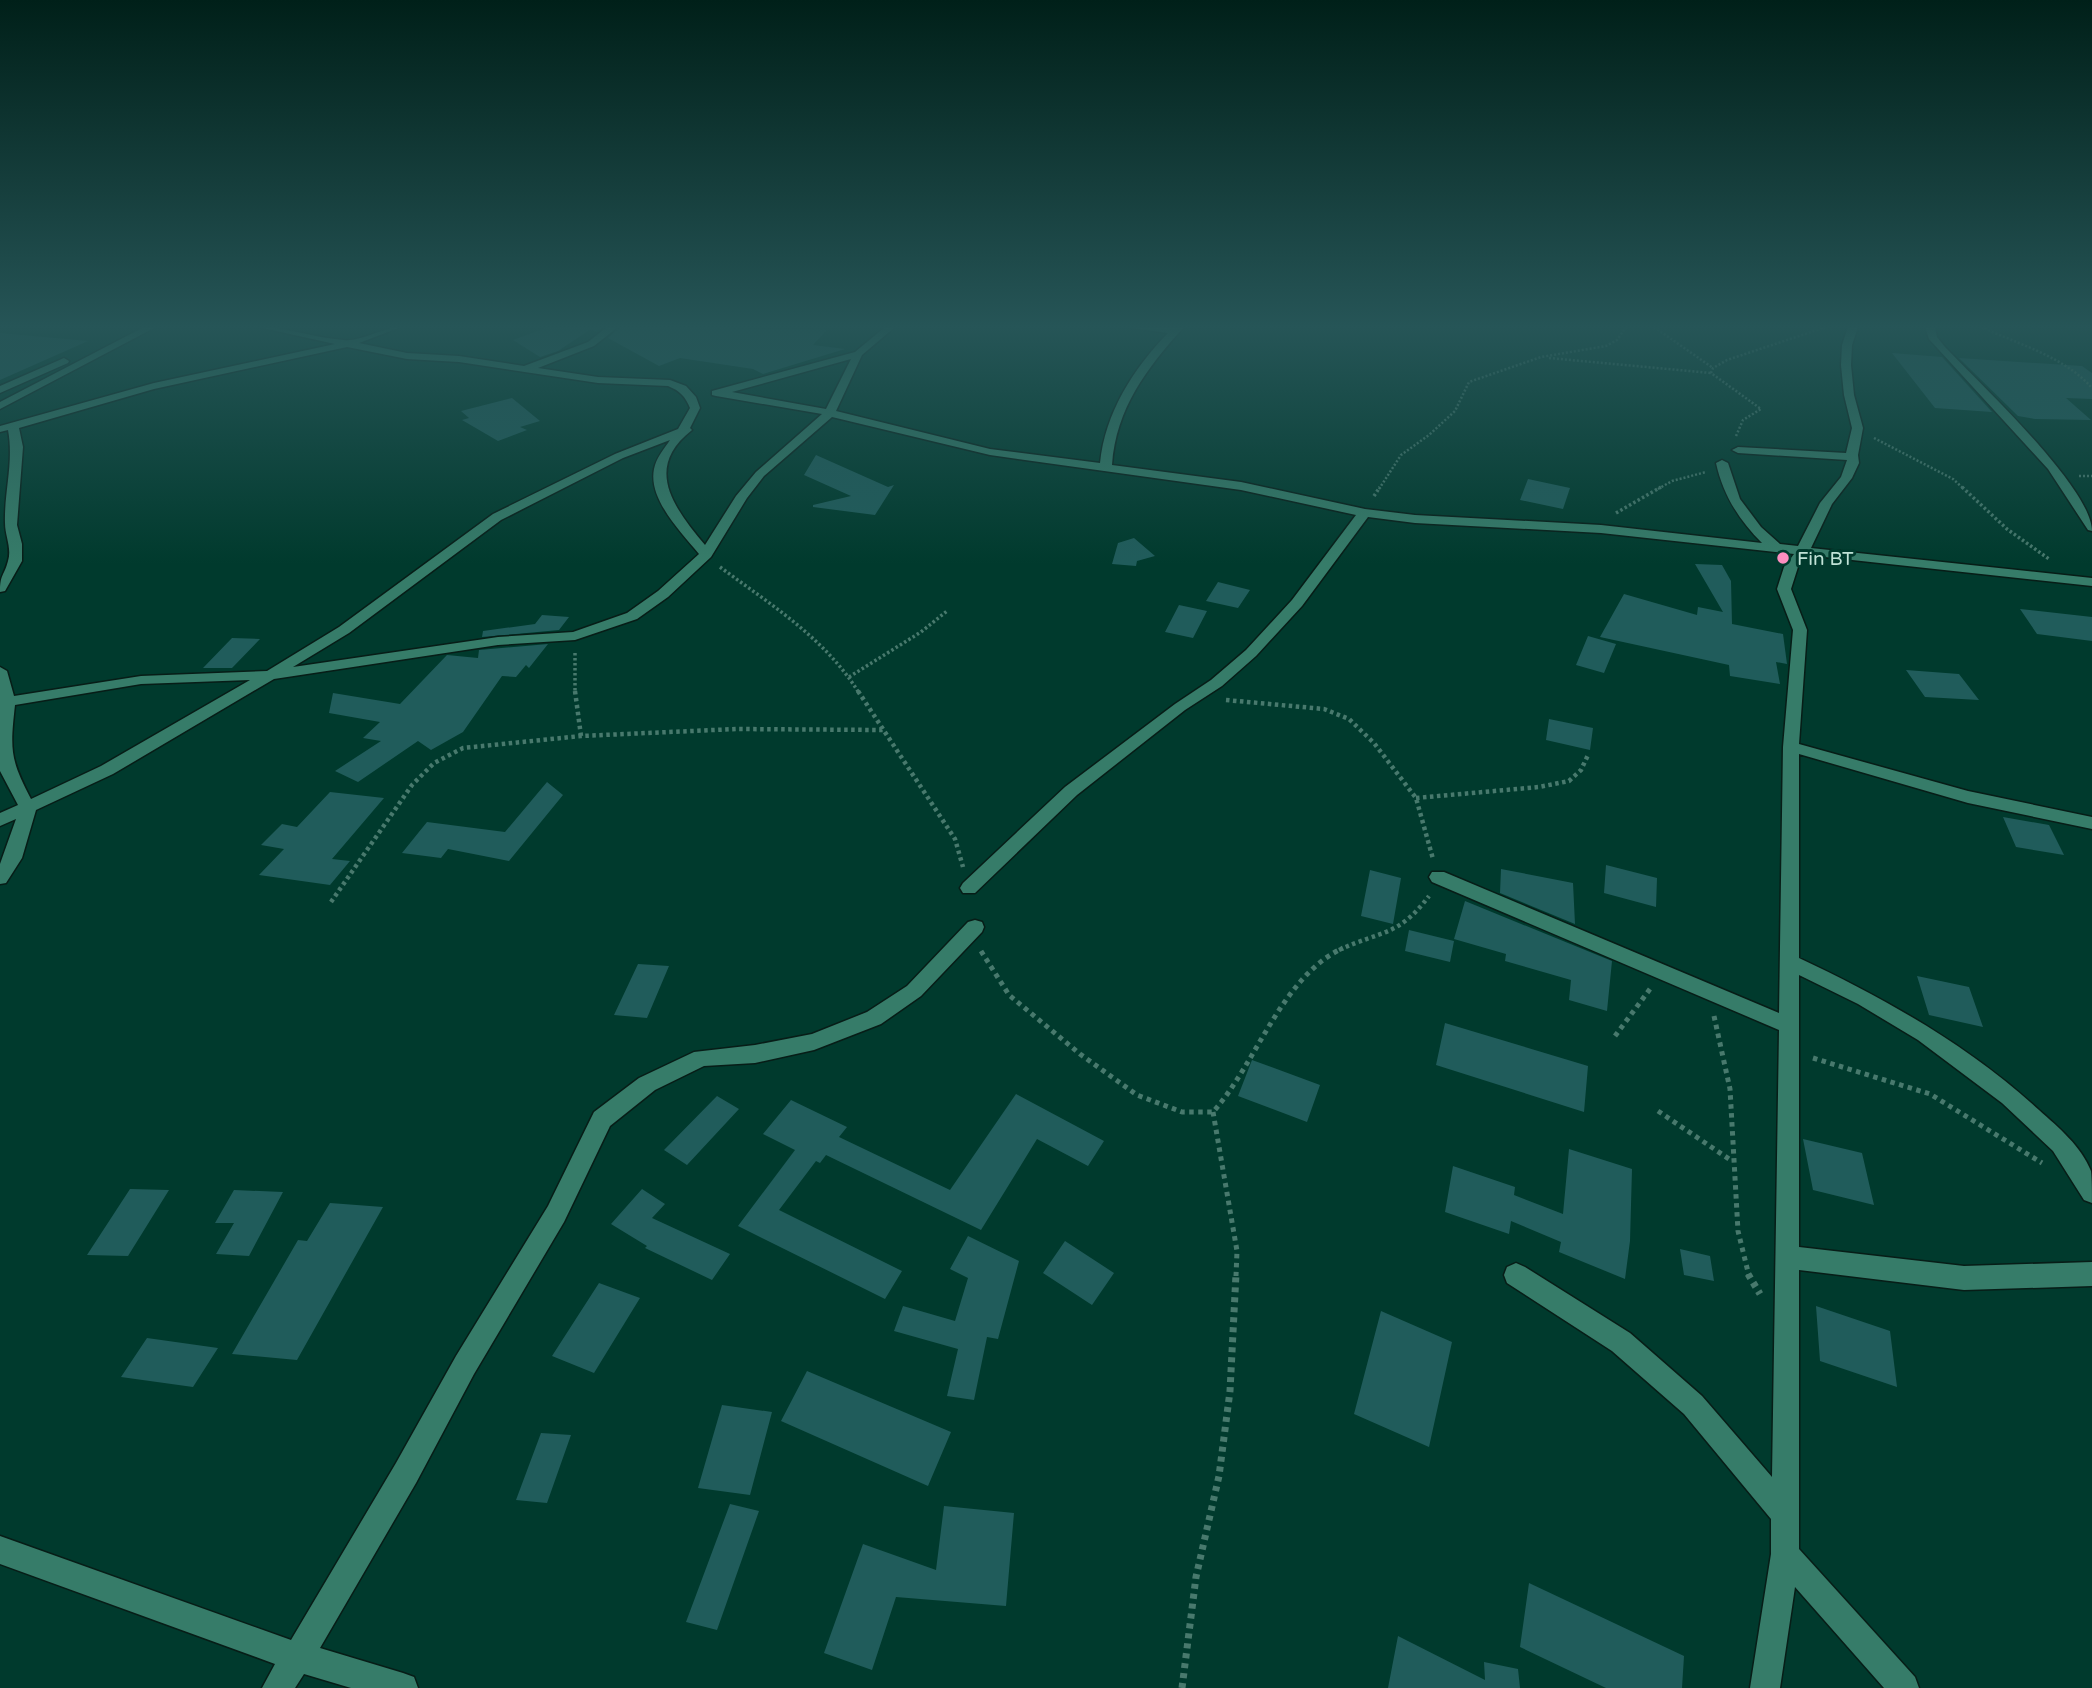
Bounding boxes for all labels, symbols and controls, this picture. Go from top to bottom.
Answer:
place label: Fin BT [1797,548,1854,570]
marker: Fin BT [1775,550,1791,566]

